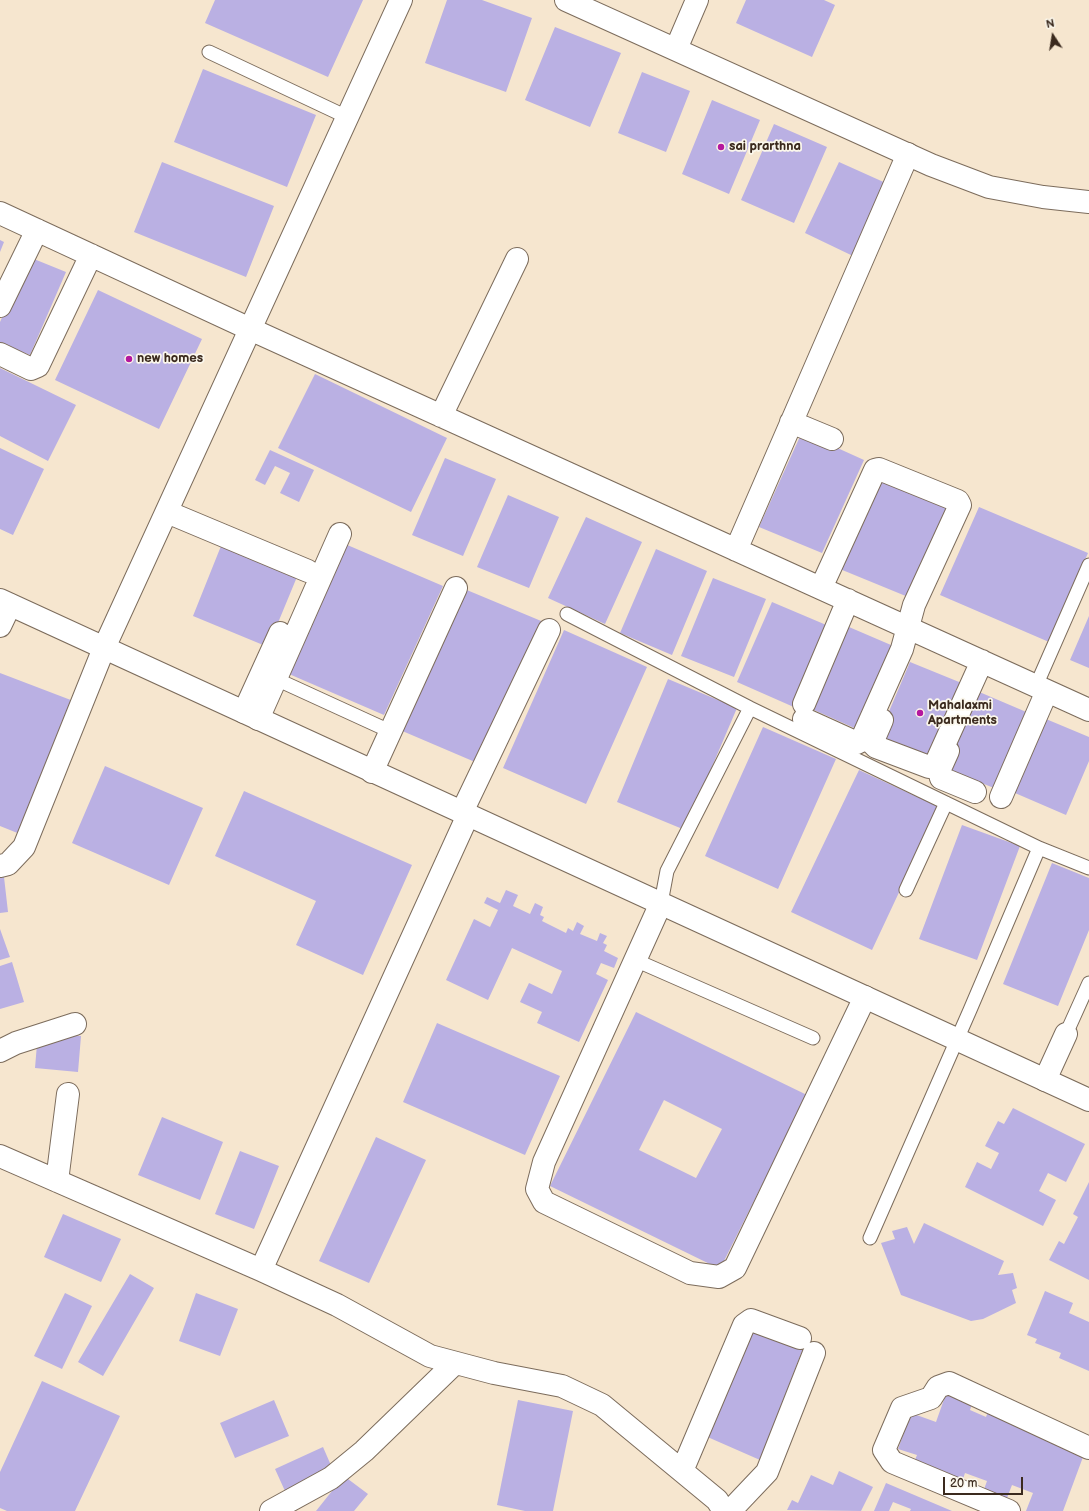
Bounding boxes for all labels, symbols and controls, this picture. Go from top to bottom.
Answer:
north arrow [1033,16,1073,56]
text: N [1045,17,1056,31]
place label: sai prarthna [729,139,801,155]
marker: sai prarthna [716,142,726,152]
place label: new homes [137,351,203,367]
marker: new homes [124,354,134,364]
place label: Mahalaxmi Apartments [928,698,997,729]
marker: Mahalaxmi Apartments [915,708,925,718]
scale bar [945,1469,1025,1495]
text: 20 m [950,1476,977,1491]

